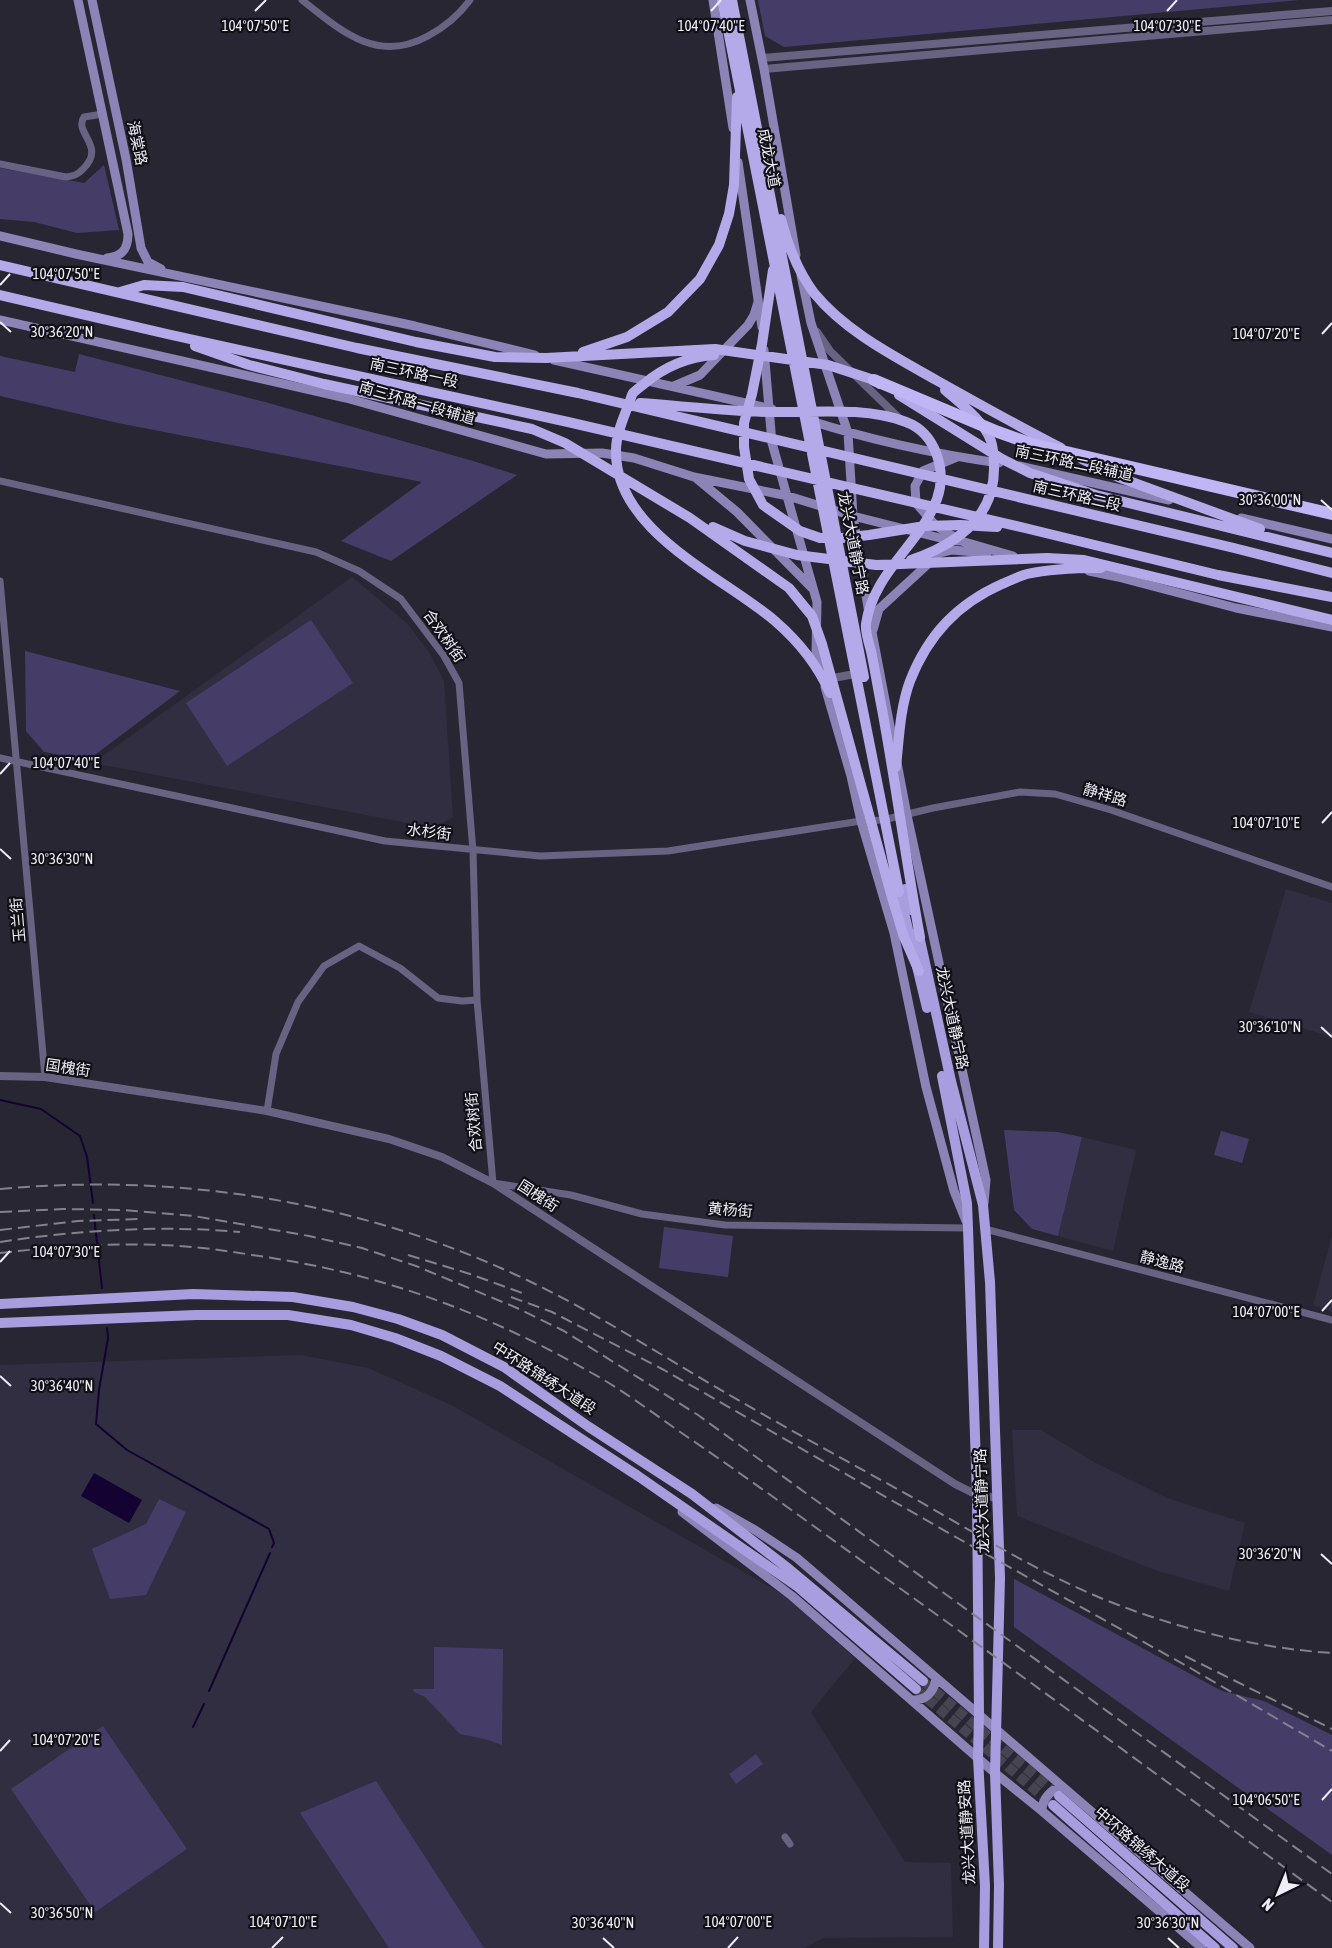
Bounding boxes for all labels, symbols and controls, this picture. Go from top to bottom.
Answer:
text: 104°07'50"E [221,17,289,34]
text: 104°07'40"E [677,17,745,34]
text: 104°07'30"E [1133,17,1201,34]
street label: 海棠路 [124,119,150,167]
street label: 成龙大道 [755,127,784,189]
text: 104°07'50"E [32,265,100,282]
text: 30°36'20"N [31,323,93,340]
text: 104°07'20"E [1232,325,1300,342]
street label: 南三环路一段 [368,355,460,390]
street label: 南三环路一段辅道 [357,378,477,427]
street label: 南三环路二段辅道 [1014,442,1135,483]
street label: 南三环路二段 [1031,477,1123,514]
street label: 龙兴大道静宁路 [835,490,872,596]
text: 30°36'00"N [1239,491,1301,508]
street label: 合欢树街 [420,606,469,665]
text: 104°07'40"E [32,754,100,771]
street label: 静祥路 [1081,780,1129,809]
text: 104°07'10"E [1232,814,1300,831]
street label: 水杉街 [406,820,452,843]
text: 30°36'30"N [31,850,93,867]
street label: 玉兰街 [7,897,28,943]
street label: 龙兴大道静宁路 [933,965,972,1071]
text: 30°36'10"N [1239,1018,1301,1035]
street label: 国槐街 [45,1056,92,1079]
street label: 合欢树街 [462,1091,485,1153]
street label: 国槐街 [515,1176,562,1215]
street label: 黄杨街 [707,1199,753,1220]
text: 104°07'30"E [32,1243,100,1260]
street label: 静逸路 [1138,1247,1186,1276]
text: 104°07'00"E [1232,1303,1300,1320]
street label: 中环路锦绣大道段 [489,1338,599,1417]
text: 30°36'40"N [31,1377,93,1394]
street label: 龙兴大道静宁路 [971,1448,992,1554]
text: 30°36'20"N [1239,1545,1301,1562]
text: 104°07'20"E [32,1731,100,1748]
street label: 龙兴大道静安路 [955,1779,978,1885]
text: 104°06'50"E [1232,1791,1300,1808]
street label: 中环路锦绣大道段 [1091,1803,1193,1894]
north arrow [1248,1864,1308,1924]
text: N [1258,1895,1277,1915]
text: 30°36'50"N [31,1904,93,1921]
text: 104°07'10"E [249,1913,317,1930]
text: 104°07'00"E [704,1913,772,1930]
text: 30°36'40"N [572,1914,634,1931]
text: 30°36'30"N [1137,1914,1199,1931]

